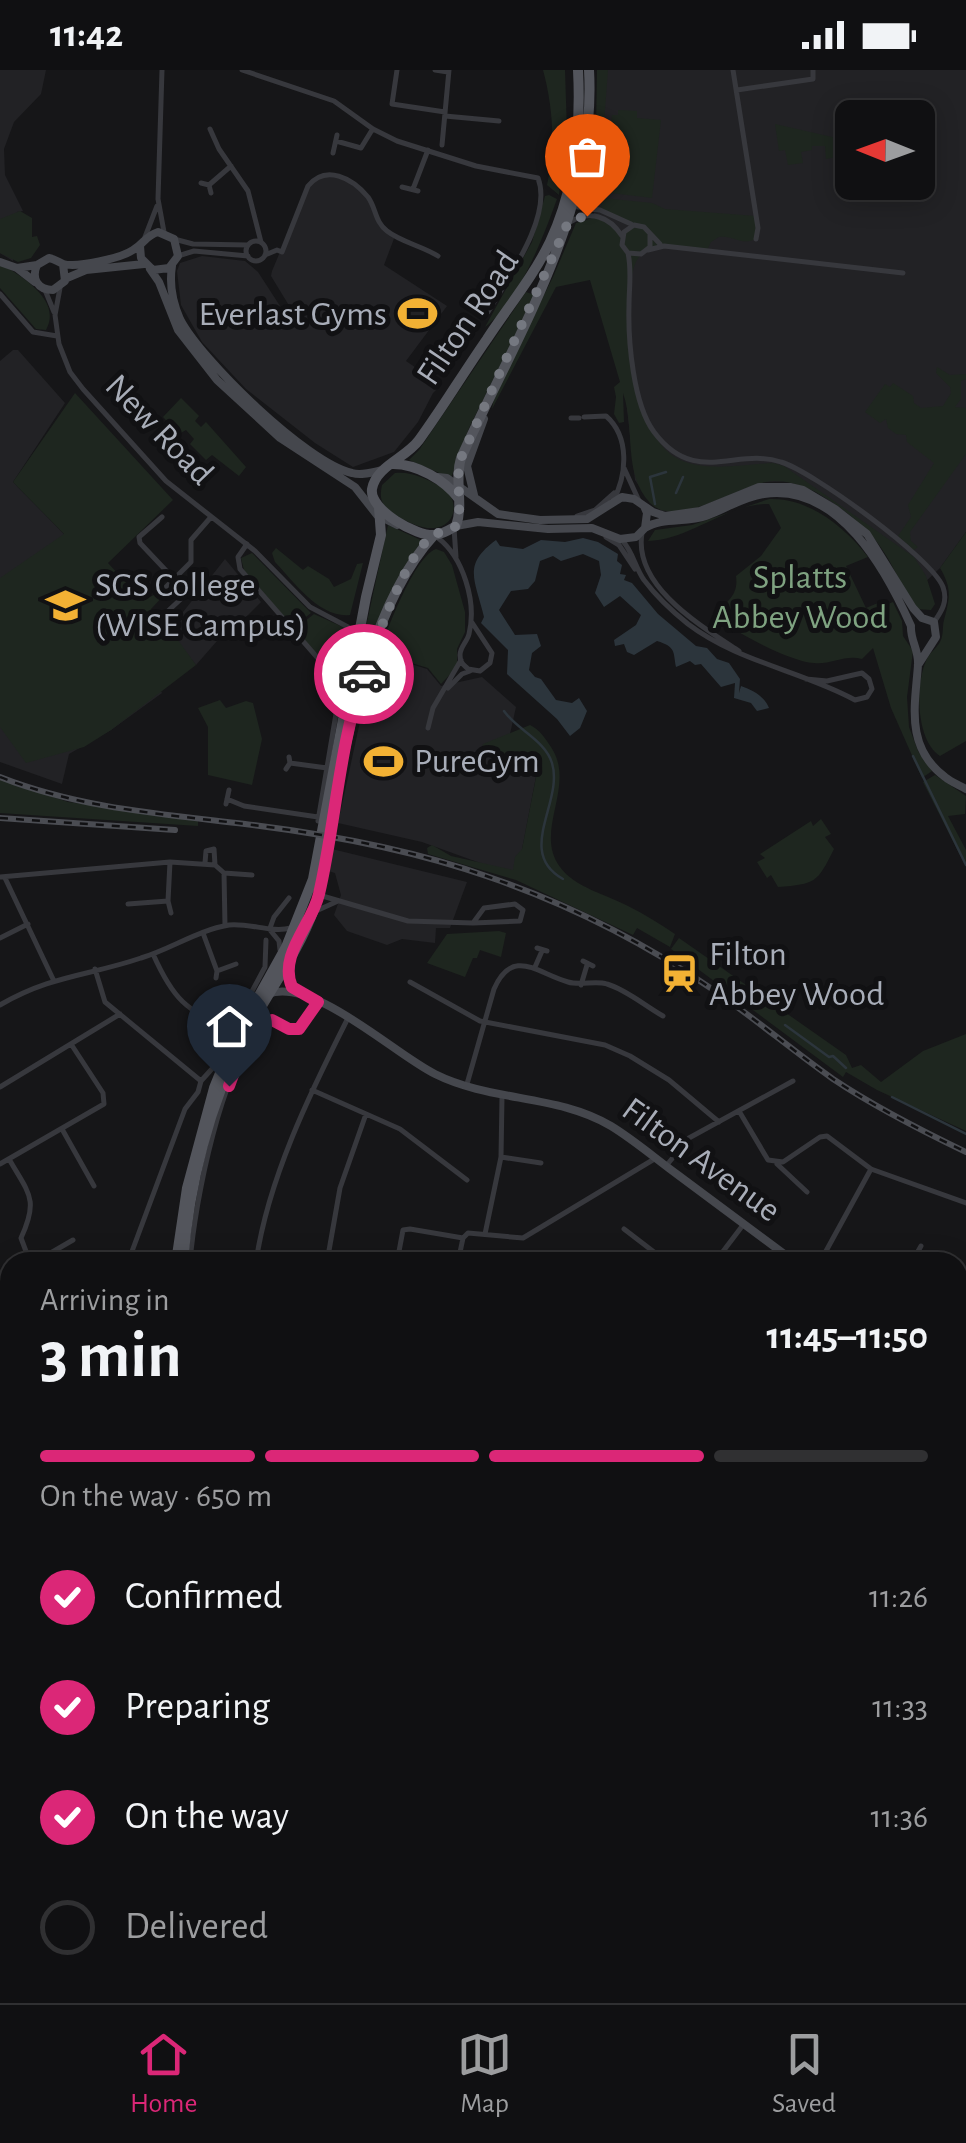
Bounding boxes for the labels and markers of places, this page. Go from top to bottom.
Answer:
pin [545,114,630,217]
sports icon: Everlast Gyms [396,293,438,335]
place label: Everlast Gyms [199,297,387,332]
place label: SGS College (WISE Campus) [95,568,306,643]
school or university icon: SGS College (WISE Campus) [44,584,86,626]
sports icon: PureGym [363,740,405,782]
place label: PureGym [414,744,540,779]
place label: Filton Abbey Wood [709,937,884,1012]
station icon: Filton Abbey Wood [658,953,700,995]
pin [187,984,272,1087]

